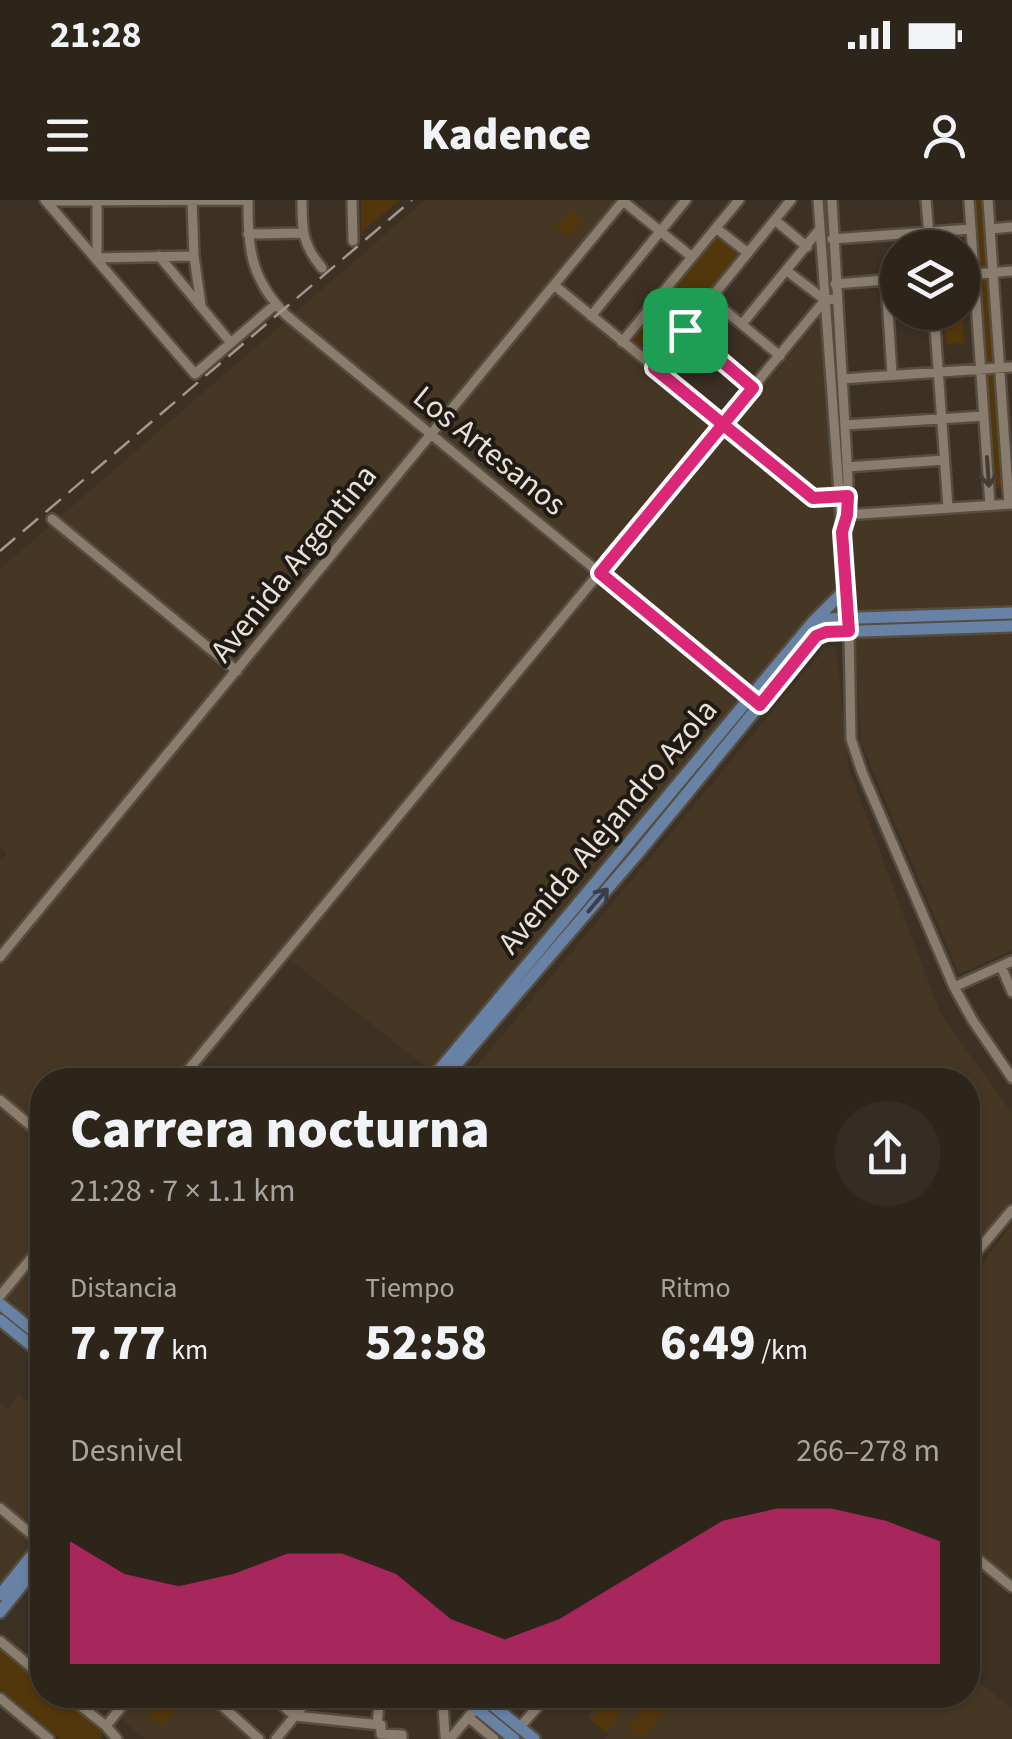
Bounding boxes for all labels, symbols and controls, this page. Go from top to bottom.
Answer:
text: 21:28 [50,8,142,62]
text: Kadence [421,103,591,167]
icon: menu [40,108,95,163]
icon: person [917,108,972,163]
map controls [880,230,980,330]
button: layers [880,230,980,330]
pin [643,288,728,373]
icon: arrive [658,303,713,358]
street label: Los Artesanos [403,375,576,527]
street label: Avenida Argentina [199,455,388,673]
one-way arrow [979,455,998,487]
street label: Avenida Alejandro Azola [487,689,729,964]
one-way arrow [587,888,610,913]
text: Carrera nocturna [70,1091,490,1169]
button: share [835,1101,940,1206]
text: 21:28 · 7 × 1.1 km [70,1168,296,1214]
text: Distancia [70,1268,177,1308]
text: Tiempo [365,1268,455,1308]
text: Ritmo [660,1268,731,1308]
text: 7.77 [70,1308,166,1379]
text: 52:58 [365,1308,487,1379]
text: 6:49 [660,1308,756,1379]
text: km [166,1330,208,1370]
text: /km [756,1330,808,1370]
text: Desnivel [70,1428,183,1474]
text: 266–278 m [796,1428,940,1474]

